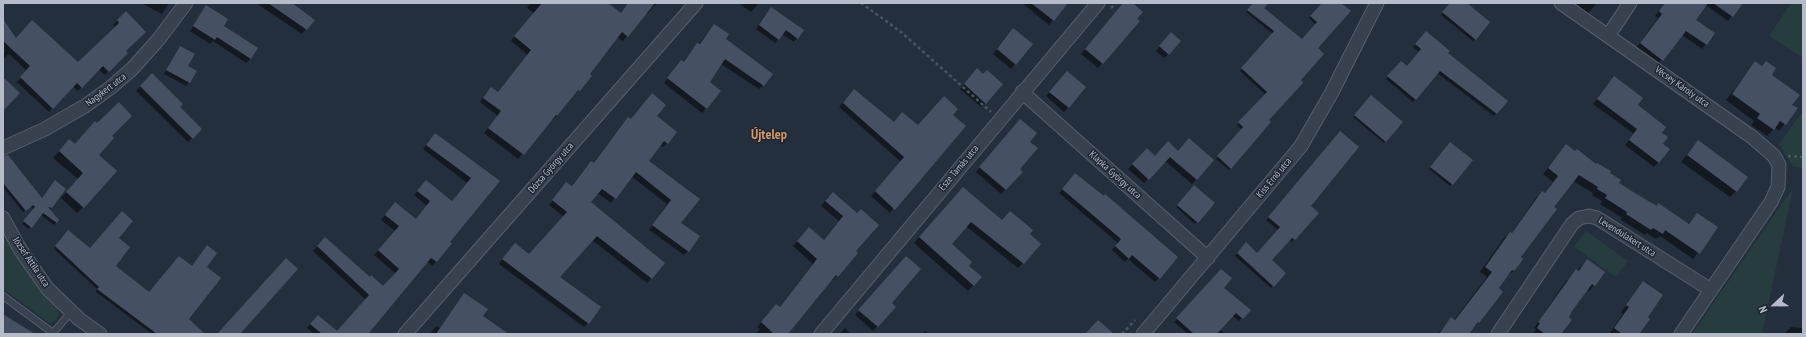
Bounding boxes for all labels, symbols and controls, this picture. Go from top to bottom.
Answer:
street label: Vécsey Károly utca [1652,64,1712,110]
street label: Nagykert utca [83,71,129,109]
district label: Újtelep [751,127,787,143]
street label: Dózsa György utca [526,140,576,196]
street label: Esze Tamás utca [937,143,981,193]
street label: Klapka György utca [1086,148,1144,202]
street label: Kiss Ernő utca [1254,156,1294,200]
street label: Levendulakert utca [1596,215,1658,259]
street label: József Attila utca [10,235,52,289]
north arrow [1754,285,1794,325]
text: N [1755,304,1770,315]

